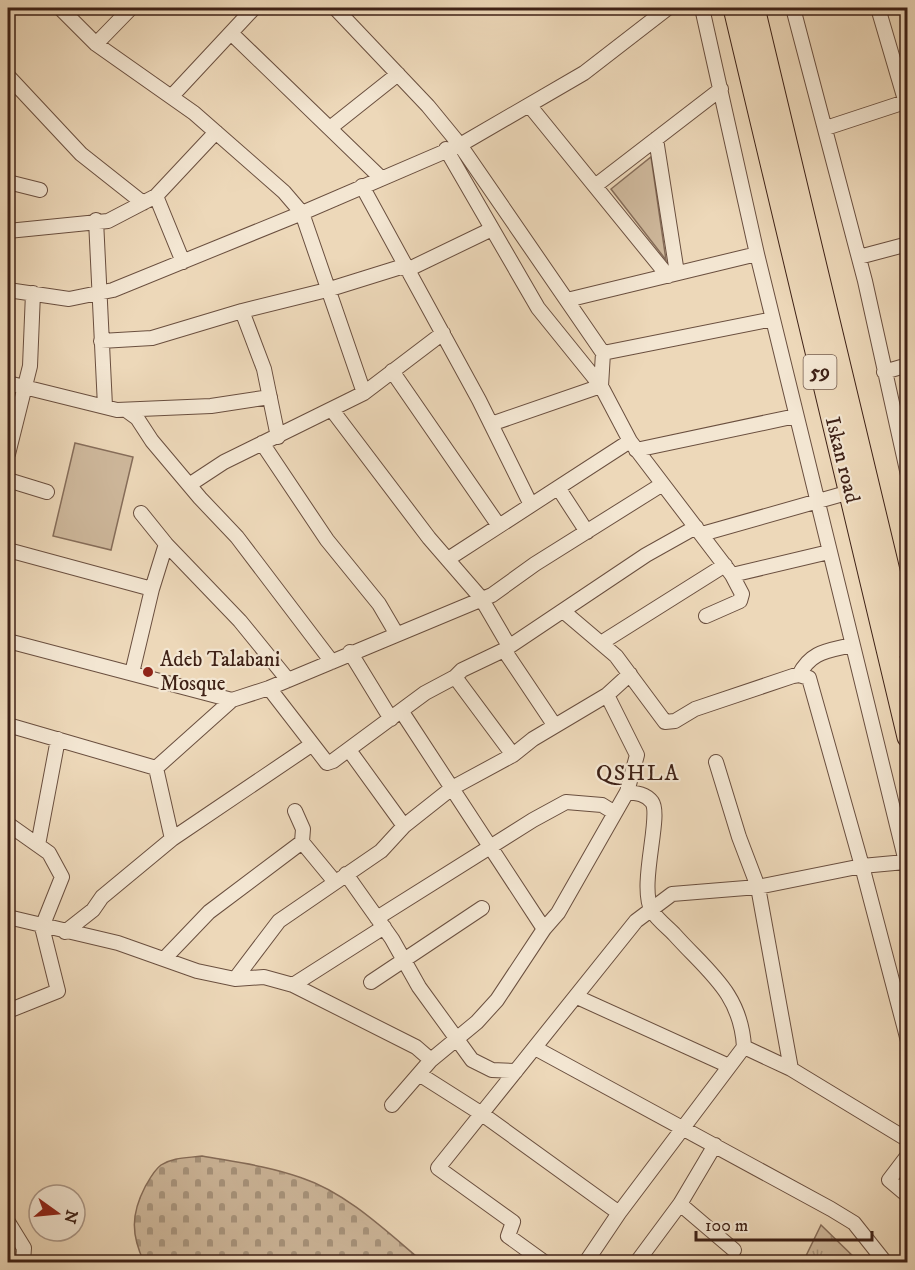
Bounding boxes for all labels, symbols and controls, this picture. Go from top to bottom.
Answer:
road number: 59 [804,355,836,389]
street label: Iskan road [819,414,865,506]
place label: Adeb Talabani Mosque [160,647,280,697]
marker: Adeb Talabani Mosque [141,665,155,679]
district label: QSHLA [596,760,680,787]
north arrow [27,1183,87,1243]
scale bar [696,1204,872,1242]
text: N [59,1208,82,1226]
text: 100 m [705,1215,748,1237]

